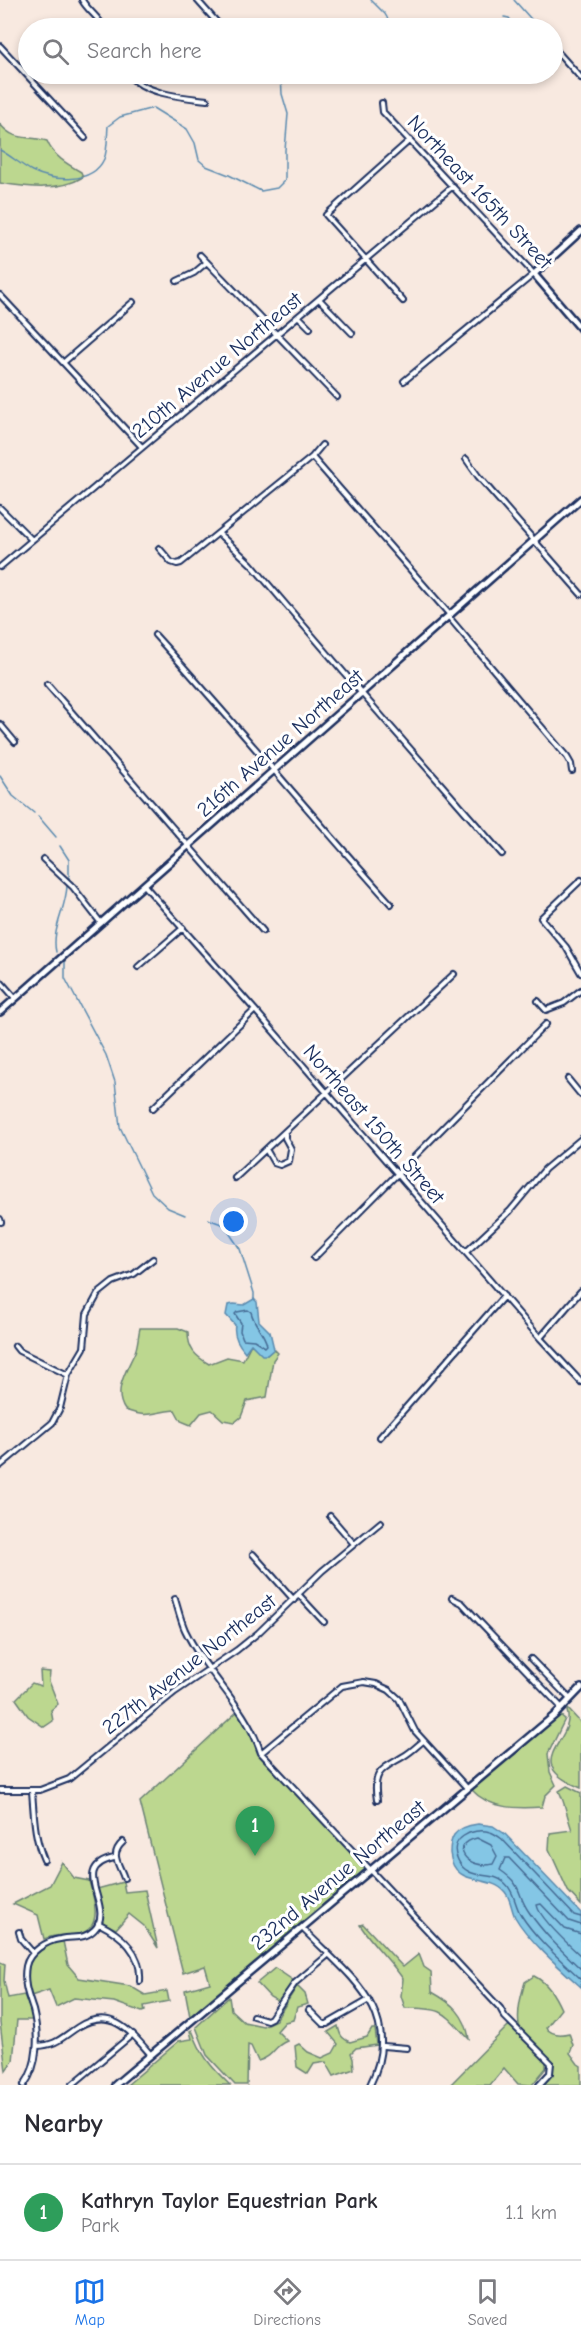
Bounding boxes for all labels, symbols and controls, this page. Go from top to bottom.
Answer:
search box [18,18,563,84]
icon: search [39,35,72,68]
text: Search here [87,38,202,64]
street label: Northeast 165th Street [402,110,558,275]
street label: 210th Avenue Northeast [127,286,307,443]
street label: 216th Avenue Northeast [192,664,369,822]
street label: Northeast 150th Street [298,1040,450,1209]
your location [219,1207,248,1236]
street label: 227th Avenue Northeast [97,1588,281,1739]
street label: 232nd Avenue Northeast [246,1794,431,1955]
pin: 1 [236,1806,274,1856]
text: Nearby [24,2109,103,2139]
text: Kathryn Taylor Equestrian Park [81,2188,378,2214]
text: 1 [40,2201,47,2224]
text: 1.1 km [505,2201,557,2224]
text: Park [81,2214,119,2237]
tab: Map [73,2275,106,2329]
tab: Directions [253,2275,321,2329]
tab: Saved [468,2275,508,2329]

